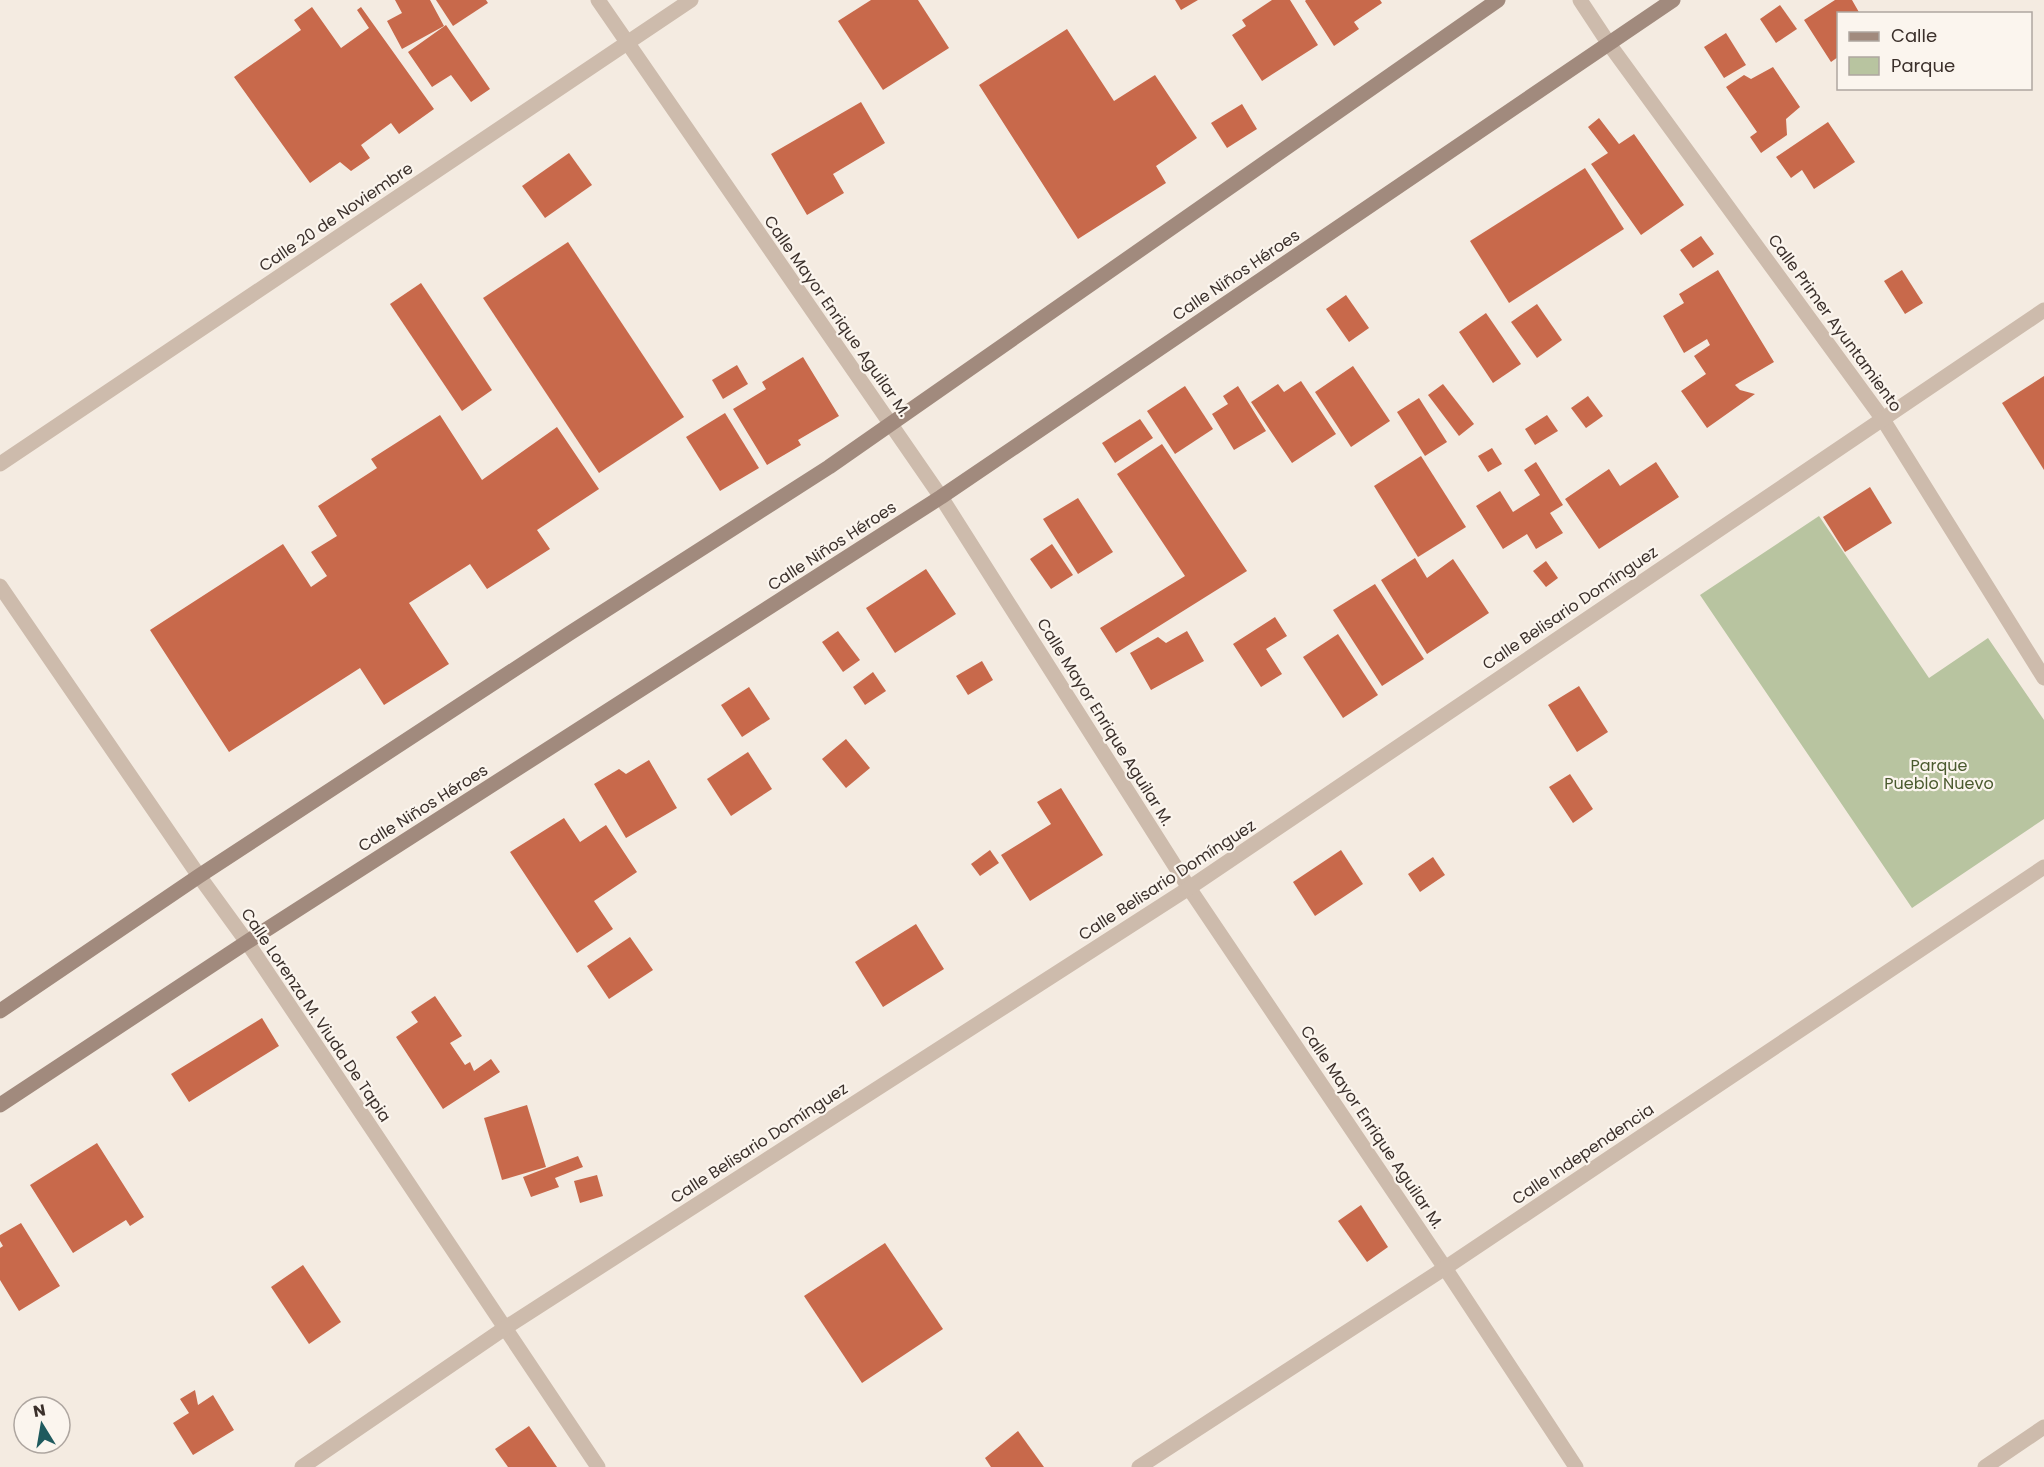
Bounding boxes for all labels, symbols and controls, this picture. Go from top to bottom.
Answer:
legend [1837,12,2032,90]
text: Calle [1891,23,1937,48]
text: Parque [1891,53,1955,78]
street label: Calle 20 de Noviembre [254,157,418,277]
street label: Calle Mayor Enrique Aguilar M. [759,211,915,421]
street label: Calle Niños Héroes [1168,224,1304,326]
street label: Calle Primer Ayuntamiento [1763,229,1907,417]
street label: Calle Niños Héroes [763,496,901,596]
street label: Calle Belisario Domínguez [1478,541,1662,675]
street label: Calle Mayor Enrique Aguilar M. [1031,614,1179,830]
park label: Parque Pueblo Nuevo [1884,754,1994,795]
street label: Calle Niños Héroes [354,759,492,857]
street label: Calle Belisario Domínguez [1074,814,1260,946]
street label: Calle Lorenza M. Viuda De Tapia [236,903,396,1127]
street label: Calle Mayor Enrique Aguilar M. [1295,1021,1449,1233]
street label: Calle Belisario Domínguez [666,1077,852,1209]
street label: Calle Independencia [1508,1098,1658,1210]
north arrow [12,1395,72,1455]
text: N [31,1398,47,1423]

